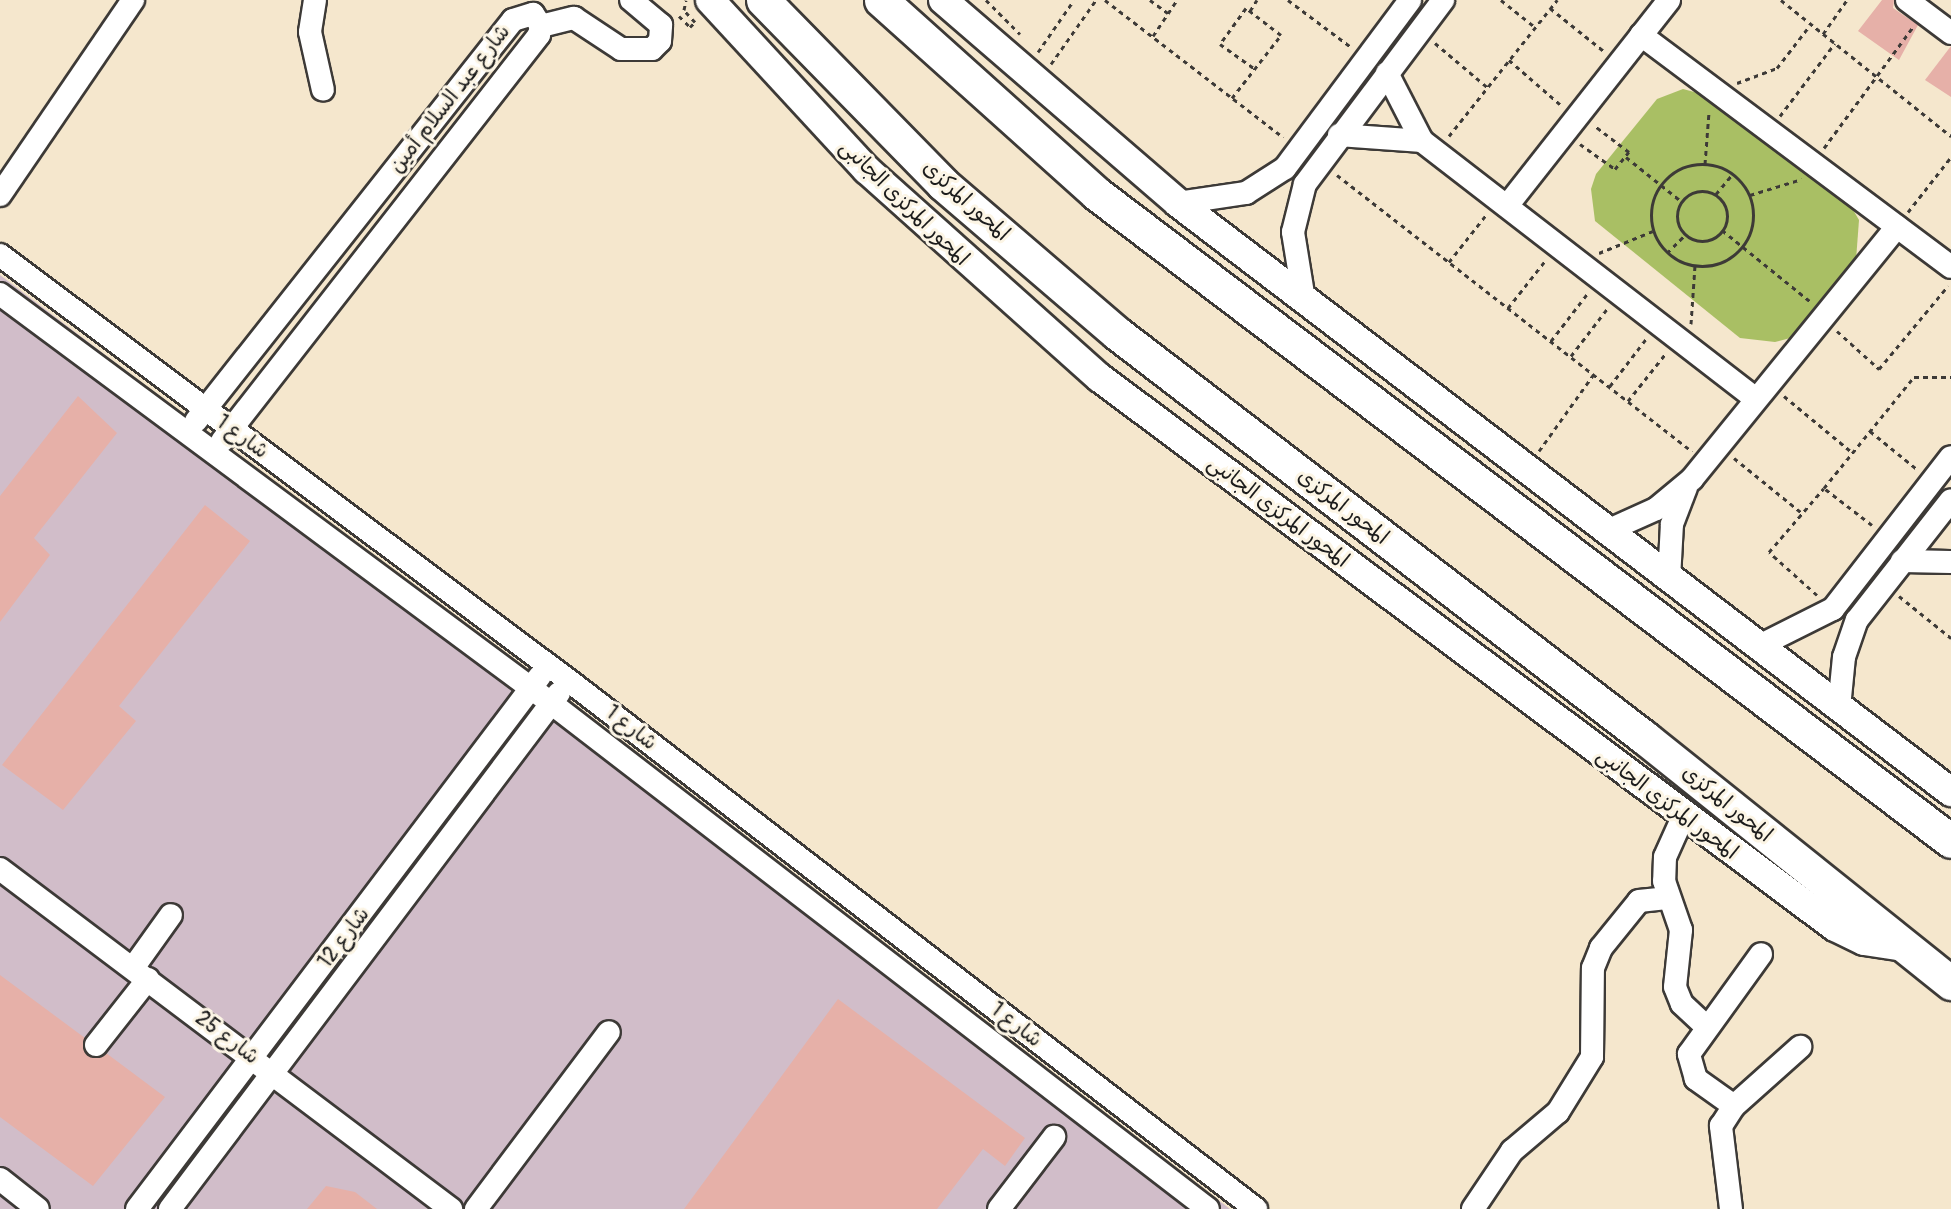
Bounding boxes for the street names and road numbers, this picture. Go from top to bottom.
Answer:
street label: شارع عبد السلام أمين [384,20,516,178]
street label: المحور المركزى الجانبى [834,135,974,271]
street label: المحور المركزى [917,155,1015,247]
street label: شارع 1 [211,410,273,464]
street label: المحور المركزى الجانبى [1202,451,1354,573]
street label: المحور المركزى [1292,464,1394,550]
street label: شارع 1 [600,700,662,756]
street label: المحور المركزى الجانبى [1591,743,1743,865]
street label: المحور المركزى [1677,760,1777,848]
street label: شارع 12 [313,902,375,974]
street label: شارع 1 [985,997,1047,1053]
street label: شارع 25 [190,1006,264,1070]

